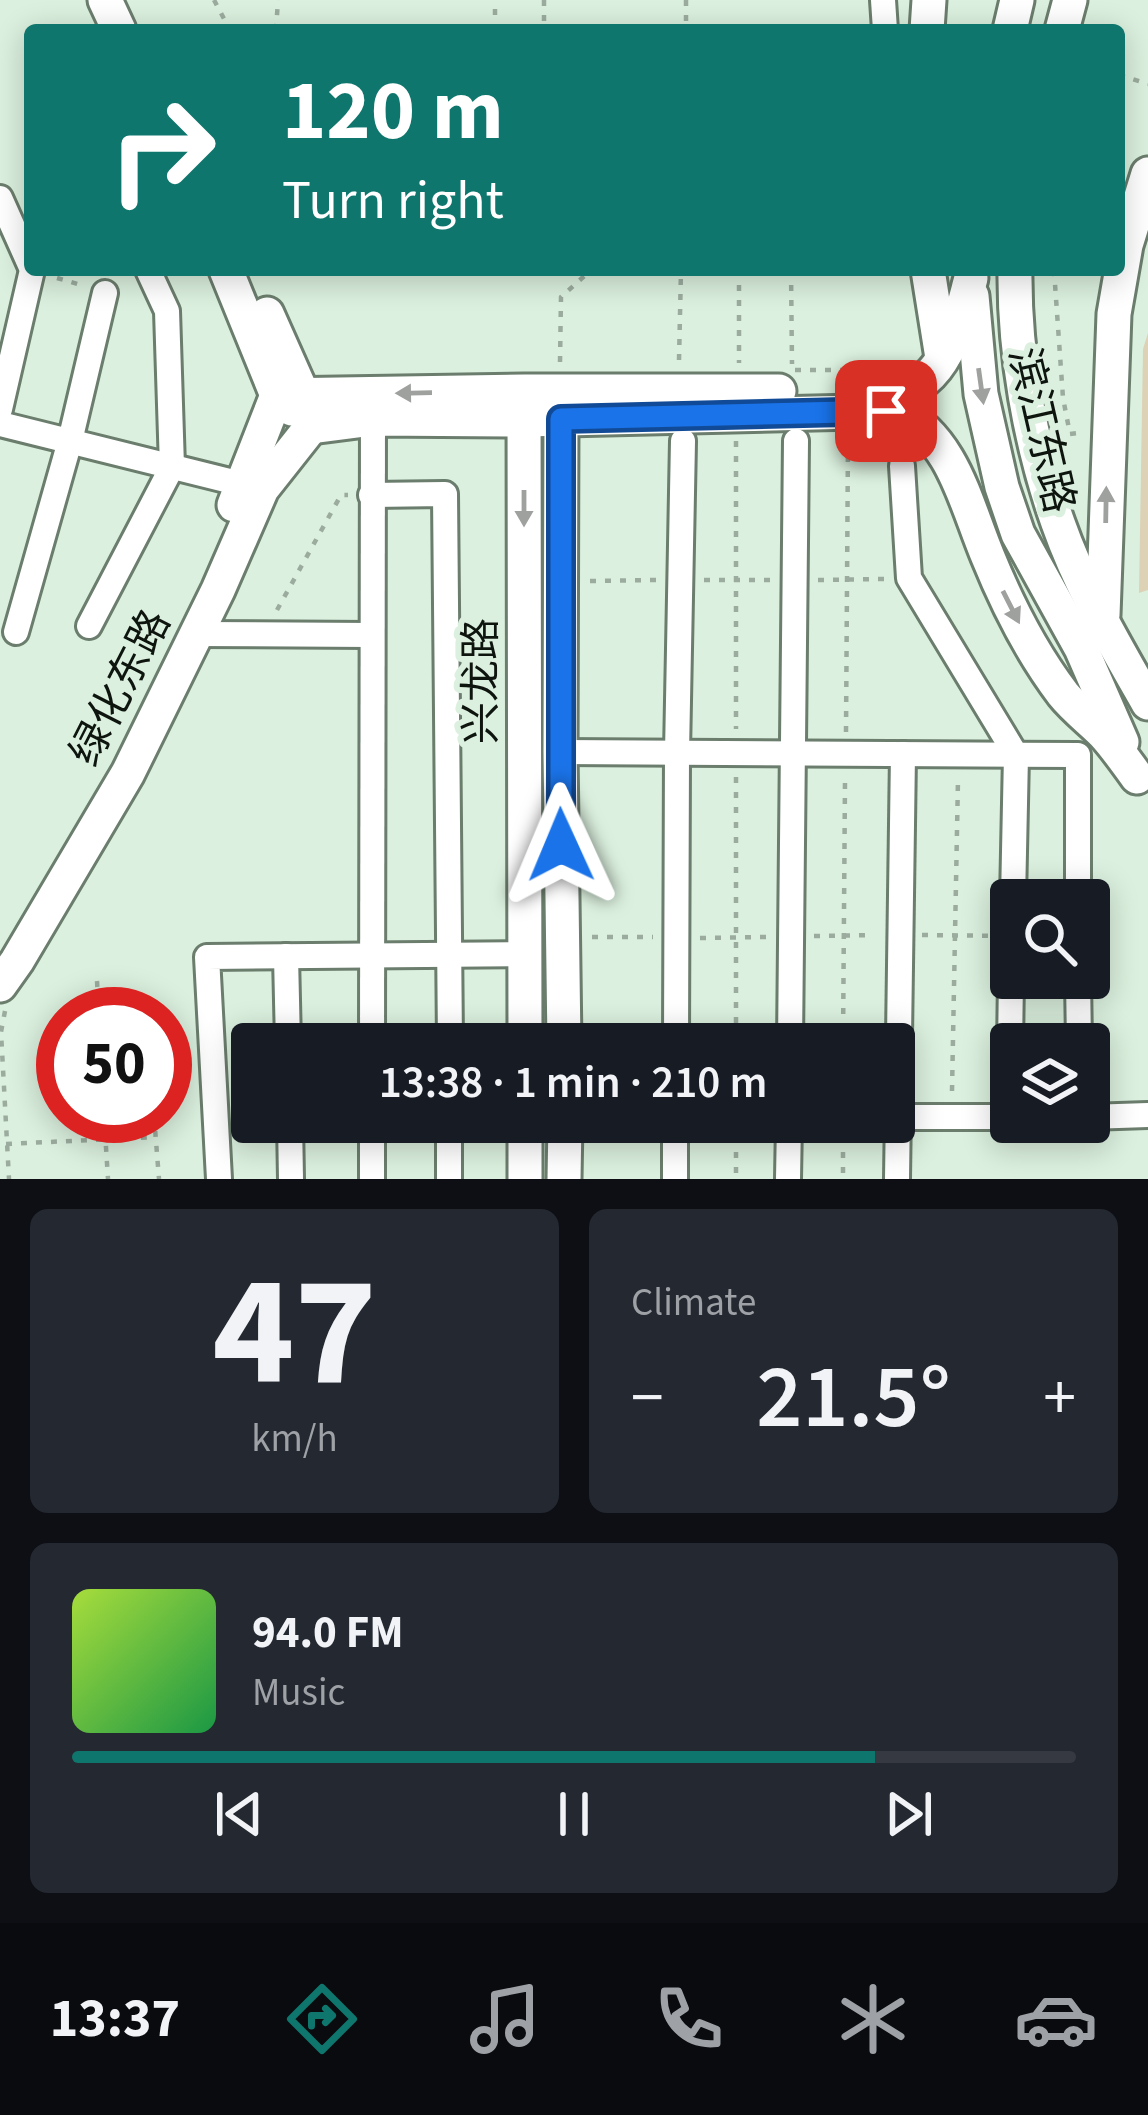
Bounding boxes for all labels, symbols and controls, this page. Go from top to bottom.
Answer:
text: 120 m [282,52,504,172]
icon: right [84,72,240,228]
text: Turn right [282,163,504,240]
street label: 滨江东路 [993,342,1089,519]
pin [835,360,937,462]
one-way arrow [972,368,991,406]
icon: arrive [853,378,919,444]
one-way arrow [394,383,432,402]
one-way arrow [1096,485,1115,523]
one-way arrow [514,490,534,528]
one-way arrow [1001,589,1021,624]
street label: 绿化东路 [56,599,186,776]
street label: 兴龙路 [452,618,512,744]
position arrow [498,782,624,908]
map controls [990,879,1110,1143]
button: search [990,879,1110,999]
speed limit sign: 50 [36,987,192,1143]
button: layers [990,1023,1110,1143]
text: 13:38 · 1 min · 210 m [379,1051,767,1115]
text: 47 [212,1222,377,1444]
text: Climate [631,1275,756,1331]
text: 21.5° [756,1334,951,1462]
text: − [631,1351,664,1445]
text: + [1043,1351,1076,1445]
text: km/h [251,1411,338,1467]
text: 94.0 FM [252,1601,404,1665]
text: Music [252,1665,345,1721]
icon: previous [206,1781,272,1847]
icon: pause [541,1781,607,1847]
icon: next [876,1781,942,1847]
icon: directions [280,1977,364,2061]
icon: music [463,1977,547,2061]
icon: phone [647,1977,731,2061]
icon: climate [831,1977,915,2061]
icon: car [1014,1977,1098,2061]
text: 13:37 [50,1981,180,2058]

